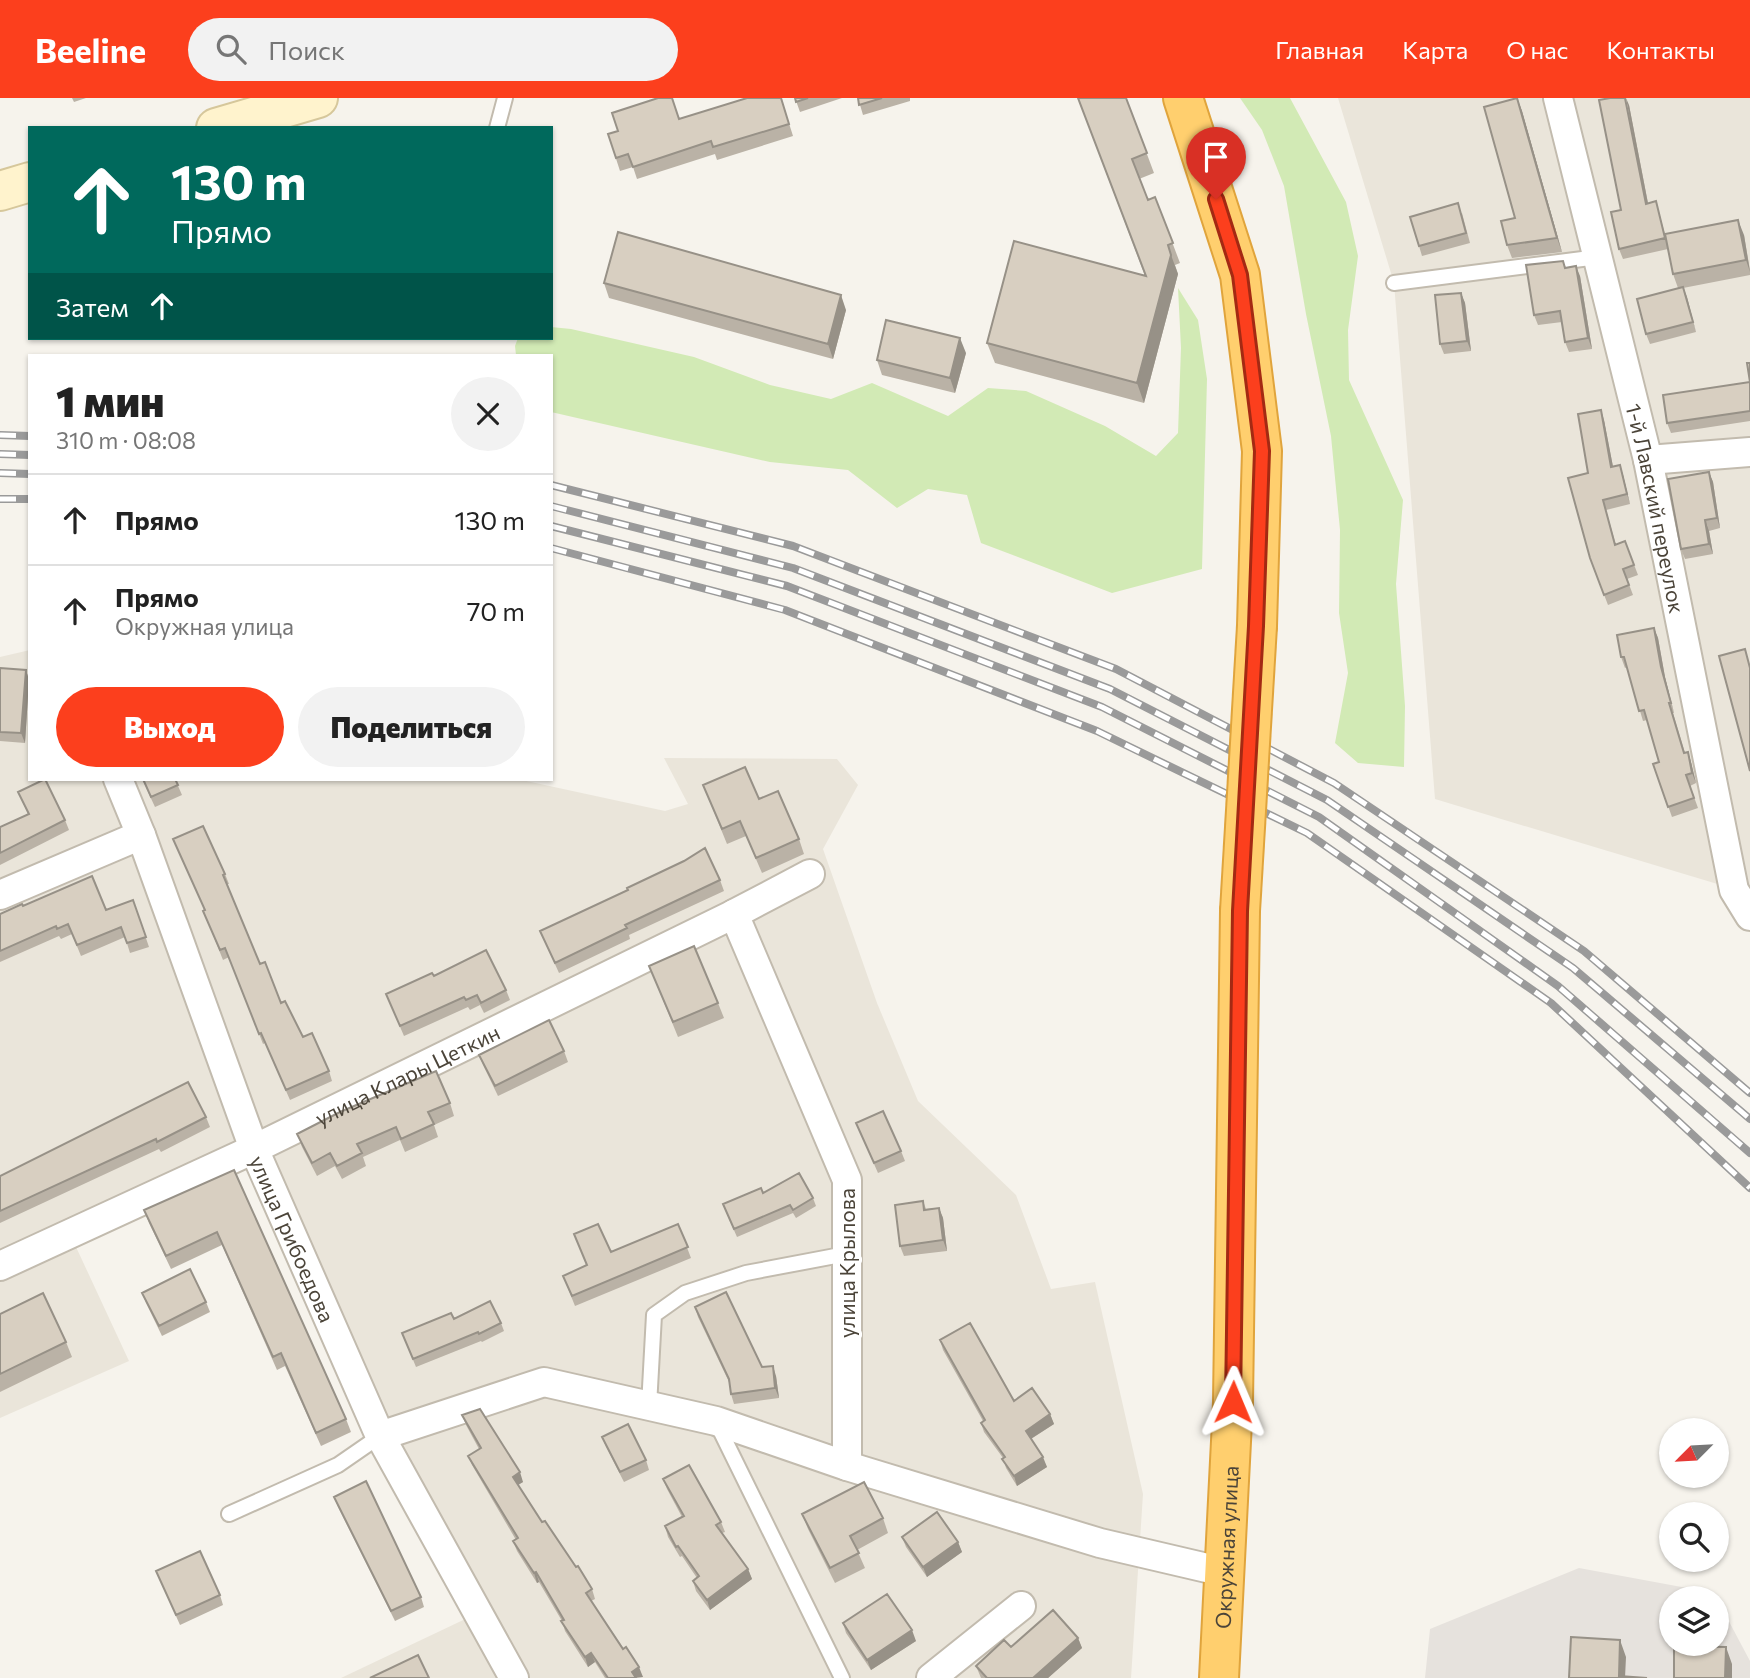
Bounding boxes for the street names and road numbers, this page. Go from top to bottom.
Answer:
street label: 1-й Лавский переулок [1622,401,1691,615]
street label: улица Клары Цеткин [311,1018,503,1130]
street label: улица Грибоедова [246,1151,341,1326]
street label: улица Крылова [834,1188,859,1338]
street label: Окружная улица [1209,1465,1242,1629]

